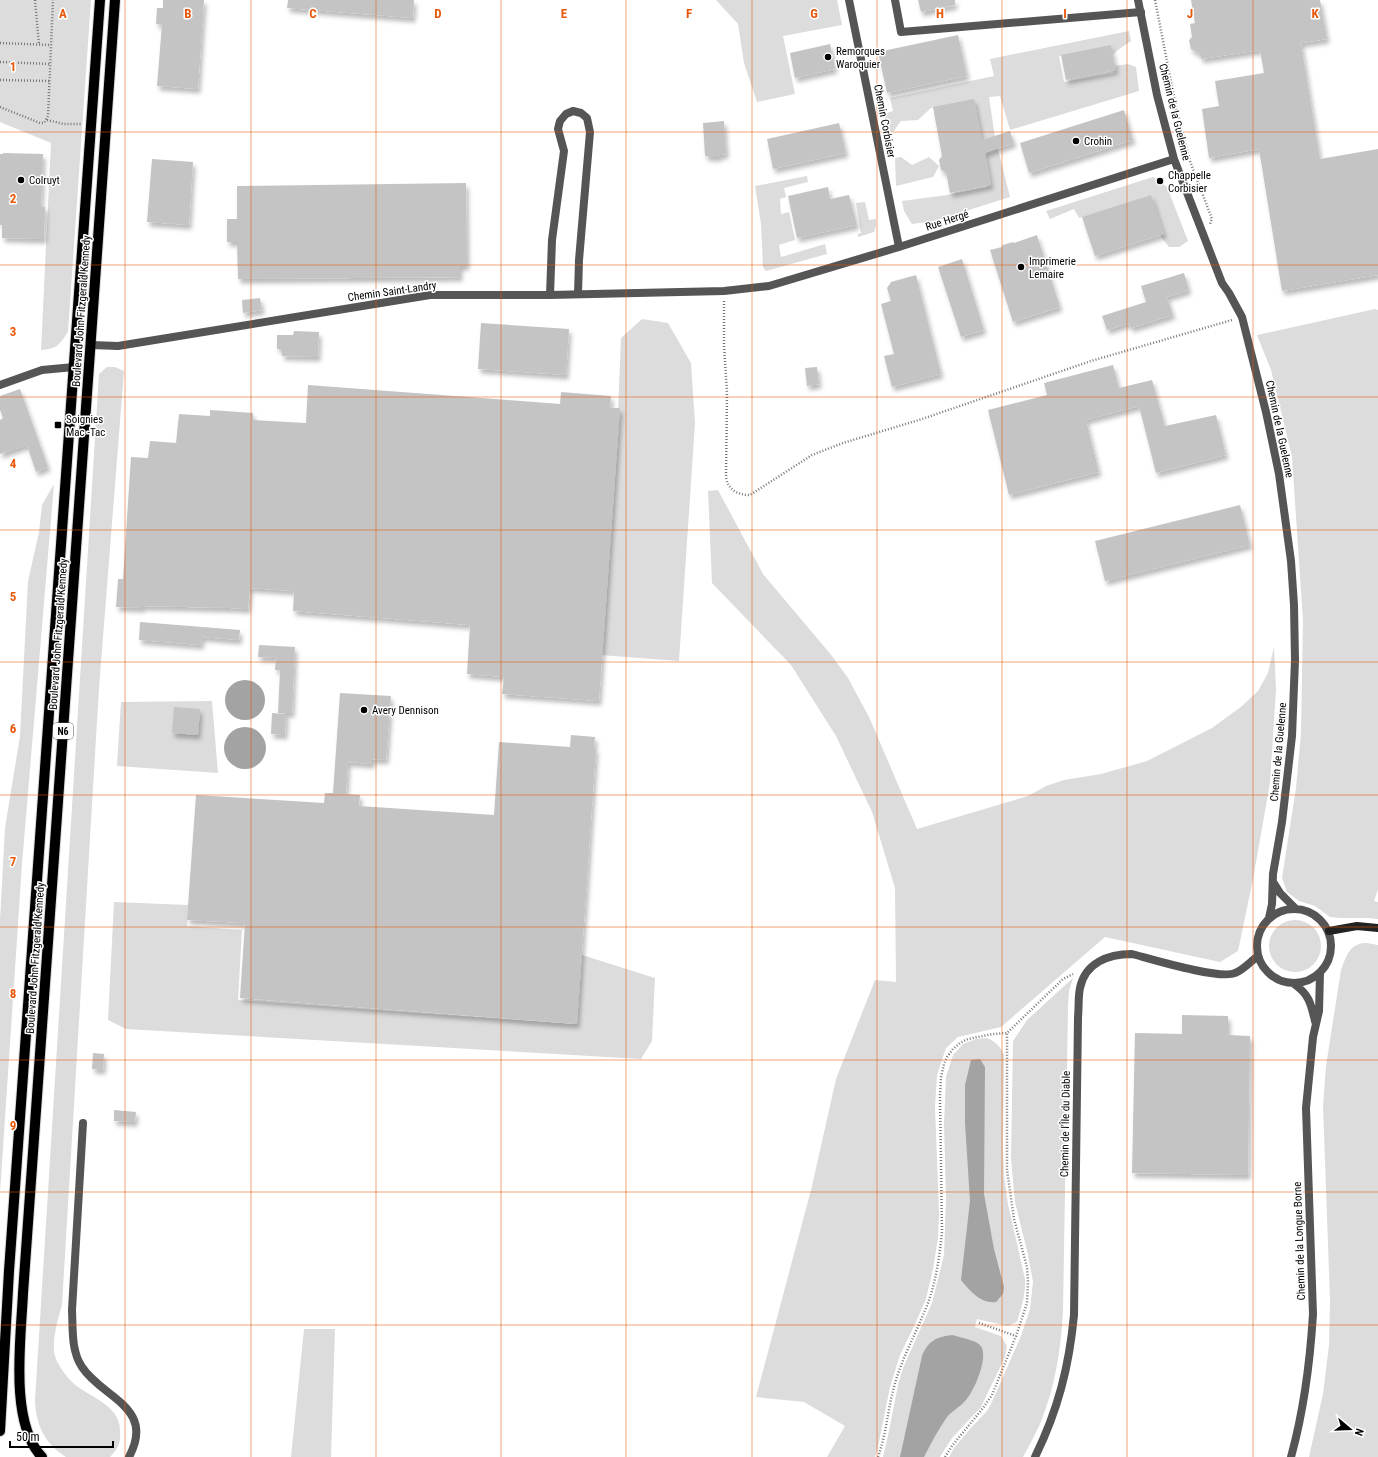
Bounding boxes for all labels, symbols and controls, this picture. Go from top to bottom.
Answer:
text: A [59,6,67,21]
text: B [184,6,192,21]
text: C [309,6,317,21]
text: D [434,6,442,21]
text: E [561,6,568,21]
text: F [686,6,692,21]
text: G [810,6,818,21]
text: H [936,6,944,21]
text: I [1063,6,1067,21]
text: J [1187,6,1193,21]
text: K [1311,6,1319,21]
place label: Remorques Waroquier [836,45,885,71]
marker: Remorques Waroquier [823,52,833,62]
text: 1 [10,59,16,74]
street label: Chemin de la Guelenne [1156,62,1193,162]
street label: Chemin Corbisier [871,83,898,160]
place label: Crohin [1084,135,1112,148]
marker: Crohin [1071,136,1081,146]
place label: Chappelle Corbisier [1168,169,1211,195]
place label: Colruyt [29,174,60,187]
marker: Colruyt [16,175,26,185]
marker: Chappelle Corbisier [1155,176,1165,186]
text: 2 [10,191,17,206]
street label: Rue Hergé [924,207,970,234]
street label: Boulevard John Fitzgerald Kennedy [70,234,93,387]
place label: Imprimerie Lemaire [1029,255,1076,281]
marker: Imprimerie Lemaire [1016,262,1026,272]
street label: Chemin Saint-Landry [347,279,438,304]
text: 3 [10,324,16,339]
street label: Chemin de la Guelenne [1263,379,1296,479]
place label: Soignies Mac -Tac [66,413,105,439]
marker: Soignies Mac -Tac [53,420,63,430]
text: 4 [10,456,17,471]
street label: Boulevard John Fitzgerald Kennedy [47,557,70,710]
text: 5 [10,589,17,604]
street label: Chemin de la Guelenne [1268,702,1289,802]
place label: Avery Dennison [372,704,439,717]
marker: Avery Dennison [359,705,369,715]
text: 6 [10,721,17,736]
road number: N6 [53,723,73,739]
text: 7 [10,854,17,869]
street label: Boulevard John Fitzgerald Kennedy [24,881,47,1034]
text: 8 [10,986,16,1001]
street label: Chemin de l'Île du Diable [1058,1071,1073,1177]
text: 9 [10,1118,16,1133]
street label: Chemin de la Longue Borne [1291,1181,1308,1301]
north arrow [1330,1409,1370,1449]
scale bar [10,1423,113,1449]
text: N [1352,1427,1366,1438]
text: 50 m [16,1430,40,1444]

